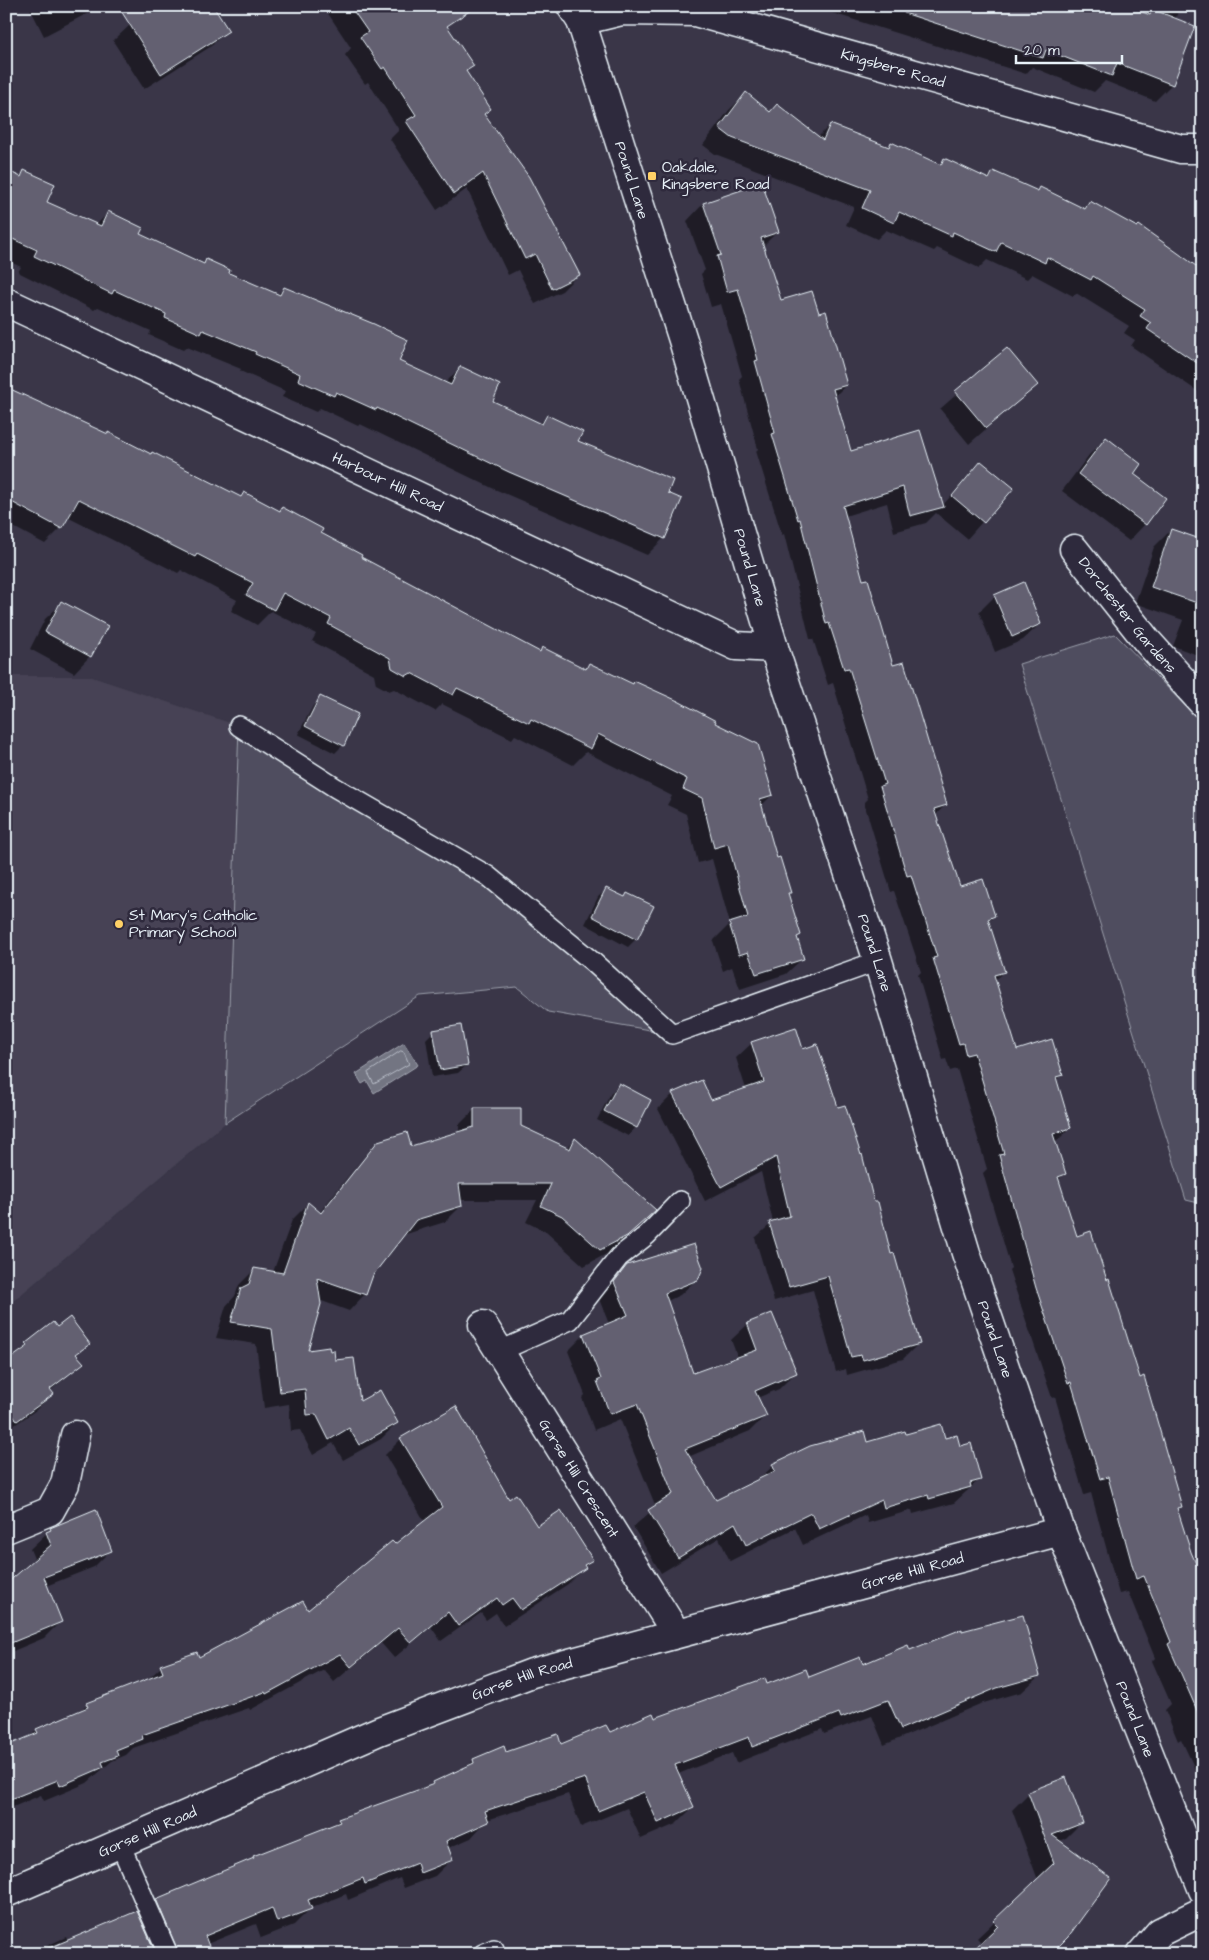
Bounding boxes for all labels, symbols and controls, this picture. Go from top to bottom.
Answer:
scale bar [1016,32,1123,64]
text: 20 m [1024,40,1060,61]
street label: Kingsbere Road [838,44,948,93]
street label: Pound Lane [609,139,654,222]
place label: Oakdale, Kingsbere Road [662,157,770,196]
marker: Oakdale, Kingsbere Road [646,170,658,182]
street label: Harbour Hill Road [329,447,447,518]
street label: Pound Lane [728,526,771,609]
street label: Dorchester Gardens [1073,553,1181,678]
place label: St Mary's Catholic Primary School [129,905,258,944]
street label: Pound Lane [852,911,897,994]
marker: St Mary's Catholic Primary School [113,918,125,930]
street label: Pound Lane [972,1298,1018,1381]
street label: Gorse Hill Crescent [534,1415,624,1542]
street label: Gorse Hill Road [859,1548,966,1595]
street label: Gorse Hill Road [469,1653,575,1706]
street label: Pound Lane [1110,1678,1160,1761]
street label: Gorse Hill Road [95,1801,200,1863]

